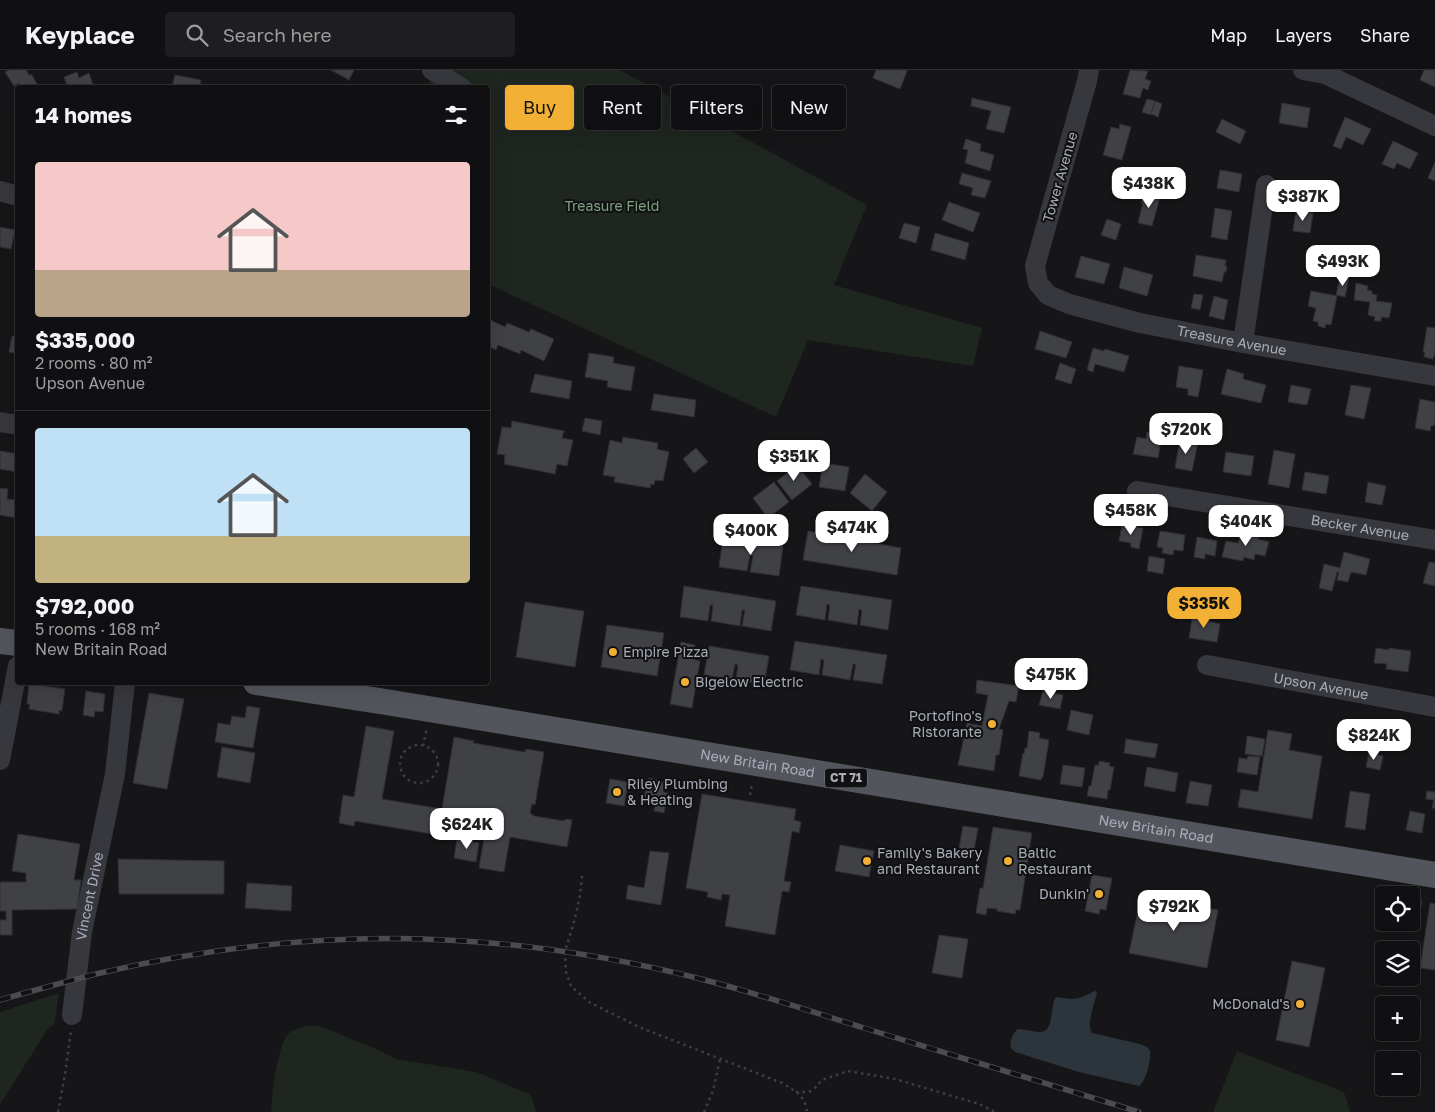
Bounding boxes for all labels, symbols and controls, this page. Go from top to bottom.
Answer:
search box [165,12,515,57]
text: Keyplace [25,20,135,49]
icon: search [183,21,211,49]
text: Search here [223,23,332,46]
text: Map [1210,24,1247,46]
text: Layers [1275,24,1332,46]
text: Share [1360,24,1410,46]
chip: Buy [505,85,574,130]
chip: Rent [584,85,661,130]
chip: Filters [671,85,762,130]
chip: New [772,85,846,130]
icon: filters [442,101,470,129]
text: 14 homes [35,102,132,128]
street label: Tower Avenue [1038,130,1081,224]
pin: $438K [1114,166,1184,209]
text: $438K [1123,173,1175,193]
pin: $387K [1268,180,1338,222]
text: $387K [1277,186,1329,206]
icon: home [208,195,298,285]
park label: Treasure Field [565,197,659,214]
pin: $493K [1308,244,1378,287]
text: $493K [1317,251,1369,271]
street label: Treasure Avenue [1176,321,1288,358]
text: $335,000 [35,327,135,353]
text: 2 rooms · 80 m² [35,353,153,373]
text: Upson Avenue [35,373,145,393]
pin: $720K [1151,412,1221,455]
text: $720K [1160,419,1212,439]
pin: $351K [759,440,829,482]
text: $351K [769,446,819,466]
icon: home [208,460,298,550]
pin: $458K [1096,494,1166,536]
text: $458K [1105,500,1157,520]
pin: $404K [1211,504,1281,547]
pin: $474K [817,510,887,553]
text: $404K [1220,511,1272,531]
street label: Becker Avenue [1310,511,1410,544]
pin: $400K [716,514,786,556]
text: $474K [826,517,878,537]
text: $400K [724,520,778,540]
pin: $335K [1169,586,1239,629]
text: $792,000 [35,593,134,619]
text: $335K [1178,593,1230,613]
text: 5 rooms · 168 m² [35,619,160,639]
text: New Britain Road [35,639,167,659]
place label: Empire Pizza [623,643,708,660]
marker: Empire Pizza [607,646,619,658]
pin: $475K [1016,658,1086,700]
text: $475K [1026,664,1076,684]
street label: Upson Avenue [1272,668,1370,703]
place label: Bigelow Electric [695,673,804,690]
marker: Bigelow Electric [679,676,691,688]
place label: Portofino's Ristorante [909,707,982,740]
marker: Portofino's Ristorante [986,718,998,730]
pin: $824K [1339,718,1409,761]
text: $824K [1348,725,1400,745]
street label: New Britain Road [699,745,816,781]
road number: CT 71 [825,768,867,788]
place label: Riley Plumbing & Heating [627,775,728,808]
marker: Riley Plumbing & Heating [611,786,623,798]
pin: $624K [432,808,502,850]
street label: New Britain Road [1098,811,1215,846]
text: $624K [441,814,493,834]
place label: Family's Bakery and Restaurant [877,844,983,877]
place label: Baltic Restaurant [1018,844,1092,877]
street label: Vincent Drive [72,851,106,941]
marker: Family's Bakery and Restaurant [861,855,873,867]
marker: Baltic Restaurant [1002,855,1014,867]
place label: Dunkin' [1039,885,1089,902]
map controls [1375,886,1420,1096]
button: locate [1375,886,1420,931]
marker: Dunkin' [1093,888,1105,900]
pin: $792K [1139,890,1209,932]
text: $792K [1149,896,1199,916]
button: layers [1375,941,1420,986]
place label: McDonald's [1212,995,1290,1012]
button: + [1375,996,1420,1041]
marker: McDonald's [1294,998,1306,1010]
button: − [1375,1051,1420,1096]

